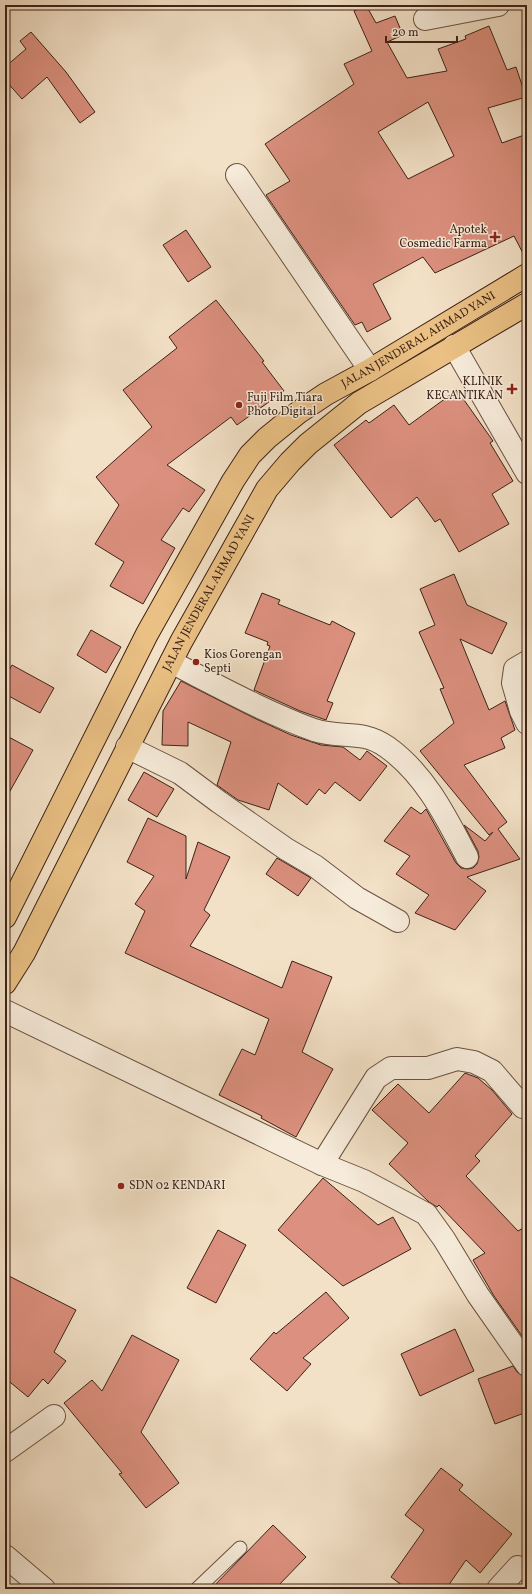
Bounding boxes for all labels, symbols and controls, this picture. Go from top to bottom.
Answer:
scale bar [386,18,457,44]
text: 20 m [392,25,419,41]
place label: Apotek Cosmedic Farma [399,222,487,252]
marker: Apotek Cosmedic Farma [490,232,500,242]
street label: JALAN JENDERAL AHMAD YANI [338,288,499,392]
place label: KLINIK KECANTIKAN [426,374,503,404]
marker: KLINIK KECANTIKAN [506,383,518,395]
place label: Fuji Film Tiara Photo Digital [247,390,323,420]
marker: Fuji Film Tiara Photo Digital [234,400,244,410]
street label: JALAN JENDERAL AHMAD YANI [159,512,259,675]
place label: Kios Gorengan Septi [204,647,282,677]
marker: Kios Gorengan Septi [191,657,201,667]
place label: SDN 02 KENDARI [129,1178,225,1194]
marker: SDN 02 KENDARI [116,1181,126,1191]

